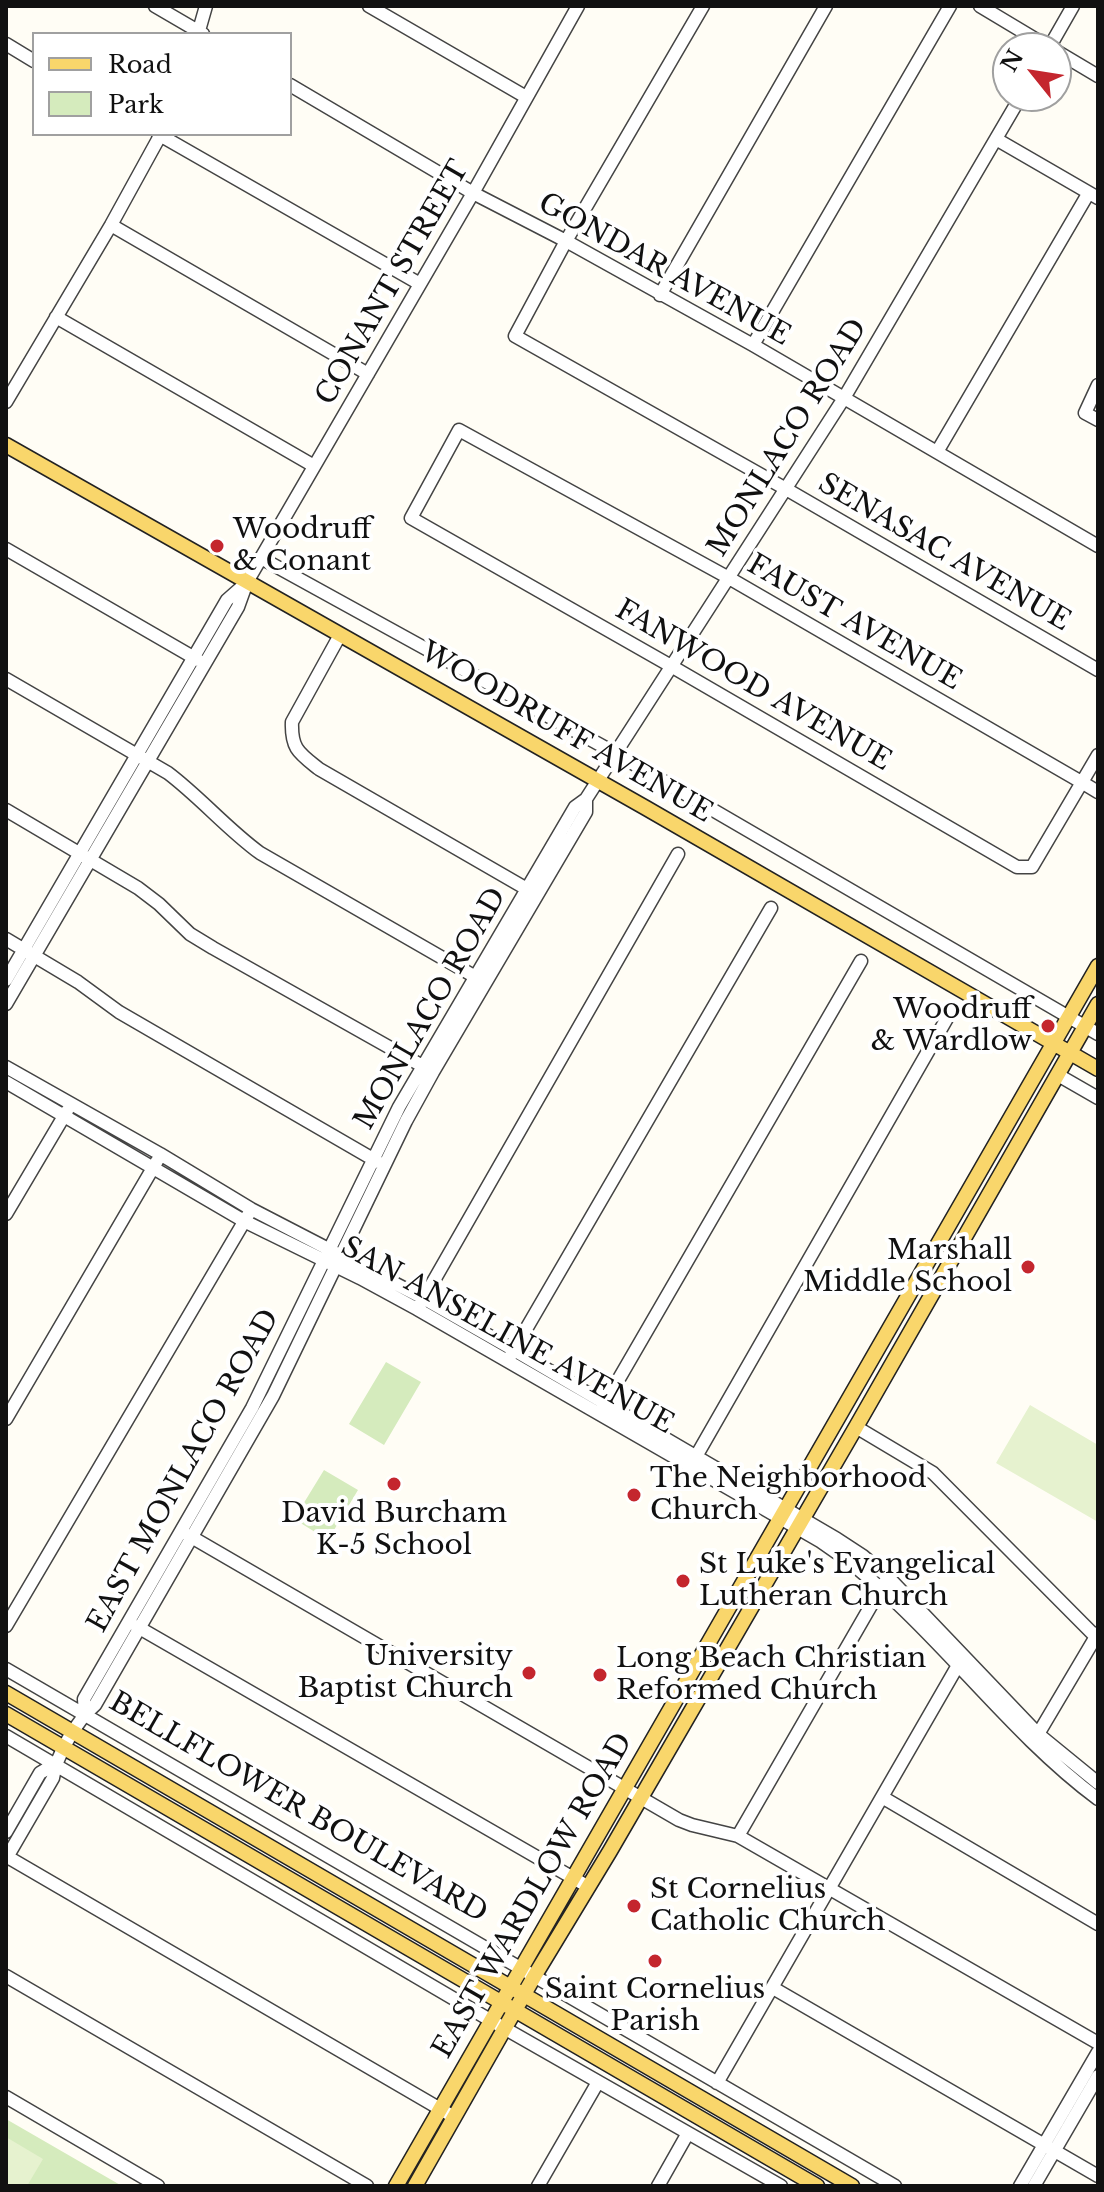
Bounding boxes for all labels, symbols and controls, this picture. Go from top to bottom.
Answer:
legend [32,32,292,136]
north arrow [992,32,1072,112]
text: N [996,45,1029,76]
text: Road [108,50,172,79]
text: Park [108,90,164,119]
street label: CONANT STREET [309,155,477,411]
street label: GONDAR AVENUE [532,187,796,353]
street label: MONLACO ROAD [701,313,875,563]
street label: SENASAC AVENUE [812,467,1076,639]
place label: Woodruff & Conant [233,513,372,579]
marker: Woodruff & Conant [208,537,226,555]
street label: FAUST AVENUE [741,548,967,698]
street label: FANWOOD AVENUE [609,593,897,779]
street label: WOODRUFF AVENUE [414,636,718,830]
street label: MONLACO ROAD [348,882,514,1136]
place label: Woodruff & Wardlow [871,993,1032,1059]
marker: Woodruff & Wardlow [1039,1017,1057,1035]
street label: SAN ANSELINE AVENUE [335,1230,679,1442]
place label: Marshall Middle School [803,1234,1012,1300]
marker: Marshall Middle School [1019,1258,1037,1276]
street label: EAST MONLACO ROAD [81,1304,287,1638]
place label: The Neighborhood Church [650,1462,927,1528]
marker: David Burcham K-5 School [385,1475,403,1493]
marker: The Neighborhood Church [625,1486,643,1504]
place label: David Burcham K-5 School [281,1497,507,1563]
place label: St Luke's Evangelical Lutheran Church [699,1548,995,1614]
marker: St Luke's Evangelical Lutheran Church [674,1572,692,1590]
place label: University Baptist Church [298,1640,513,1706]
place label: Long Beach Christian Reformed Church [616,1642,926,1708]
marker: University Baptist Church [520,1664,538,1682]
marker: Long Beach Christian Reformed Church [591,1666,609,1684]
street label: BELLFLOWER BOULEVARD [103,1686,493,1930]
street label: EAST WARDLOW ROAD [426,1728,640,2064]
place label: St Cornelius Catholic Church [650,1873,886,1939]
marker: St Cornelius Catholic Church [625,1897,643,1915]
marker: Saint Cornelius Parish [646,1952,664,1970]
place label: Saint Cornelius Parish [545,1973,765,2039]

